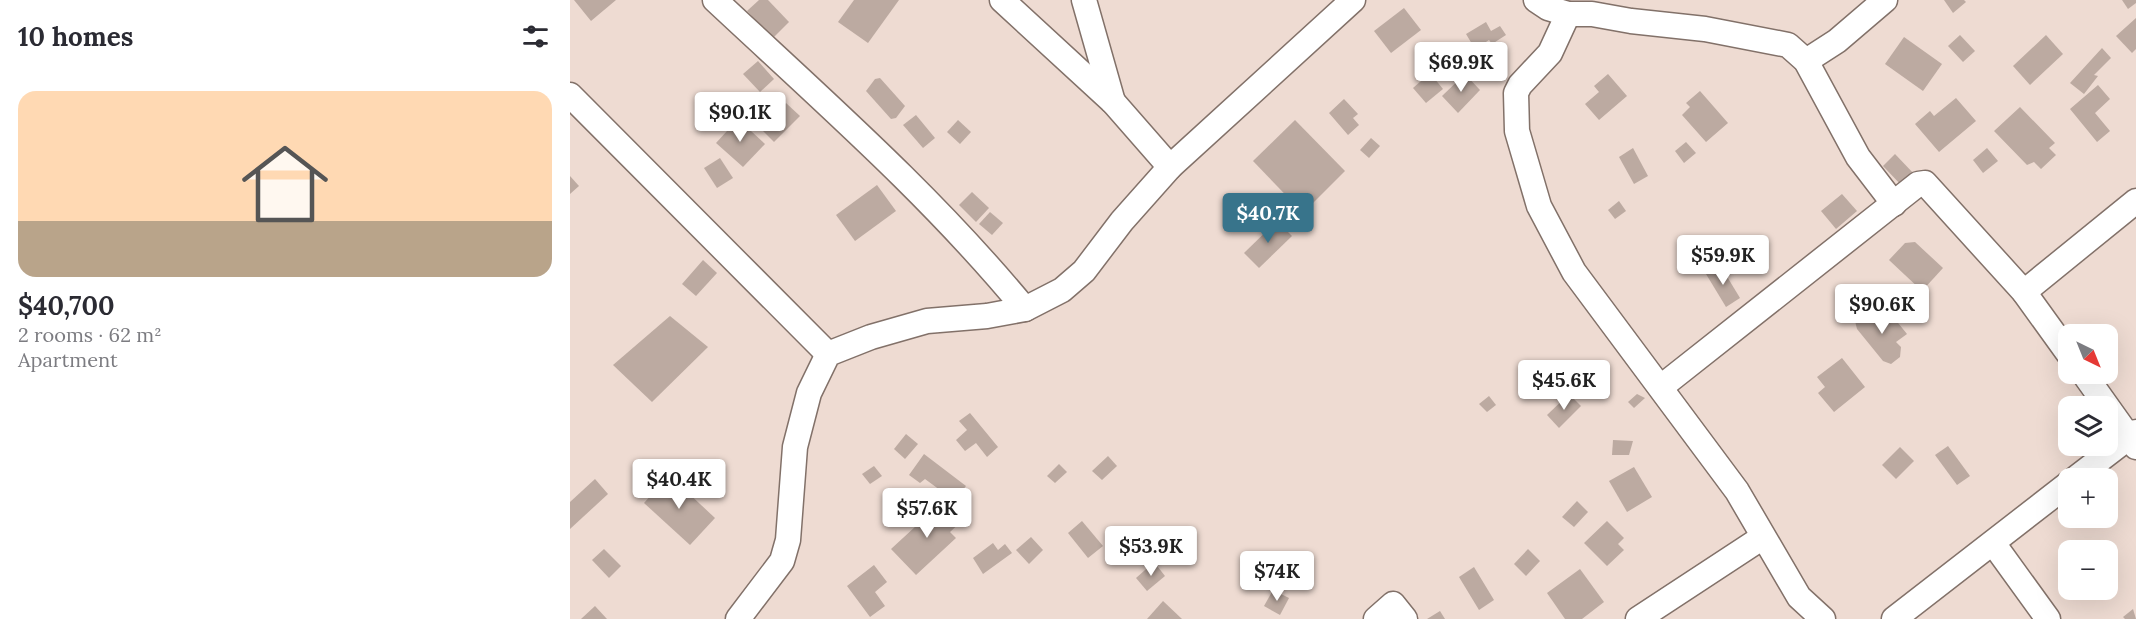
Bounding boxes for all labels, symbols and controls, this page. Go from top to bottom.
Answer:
text: 10 homes [18,20,133,53]
icon: filters [519,20,552,53]
pin: $69.9K [1412,42,1510,93]
text: $69.9K [1429,49,1493,74]
pin: $90.1K [691,92,789,143]
text: $90.1K [709,99,771,124]
icon: home [231,130,339,238]
pin: $40.7K [1219,193,1317,244]
text: $40.7K [1237,200,1299,225]
pin: $59.9K [1674,235,1772,286]
text: $59.9K [1691,242,1755,267]
pin: $90.6K [1833,284,1931,335]
text: $40,700 [18,289,115,322]
text: $90.6K [1849,291,1915,316]
text: 2 rooms · 62 m² [18,322,162,347]
north arrow [2058,324,2118,384]
map controls [2058,324,2118,600]
text: Apartment [18,347,118,372]
pin: $45.6K [1515,360,1613,411]
text: $45.6K [1532,367,1596,392]
button: layers [2058,396,2118,456]
pin: $40.4K [630,459,728,510]
text: $40.4K [647,466,711,491]
button: + [2058,468,2118,528]
pin: $57.6K [878,488,976,539]
text: $57.6K [896,495,958,520]
pin: $53.9K [1102,526,1200,577]
text: $53.9K [1119,533,1183,558]
button: − [2058,540,2118,600]
pin: $74K [1241,551,1313,602]
text: $74K [1254,558,1300,583]

